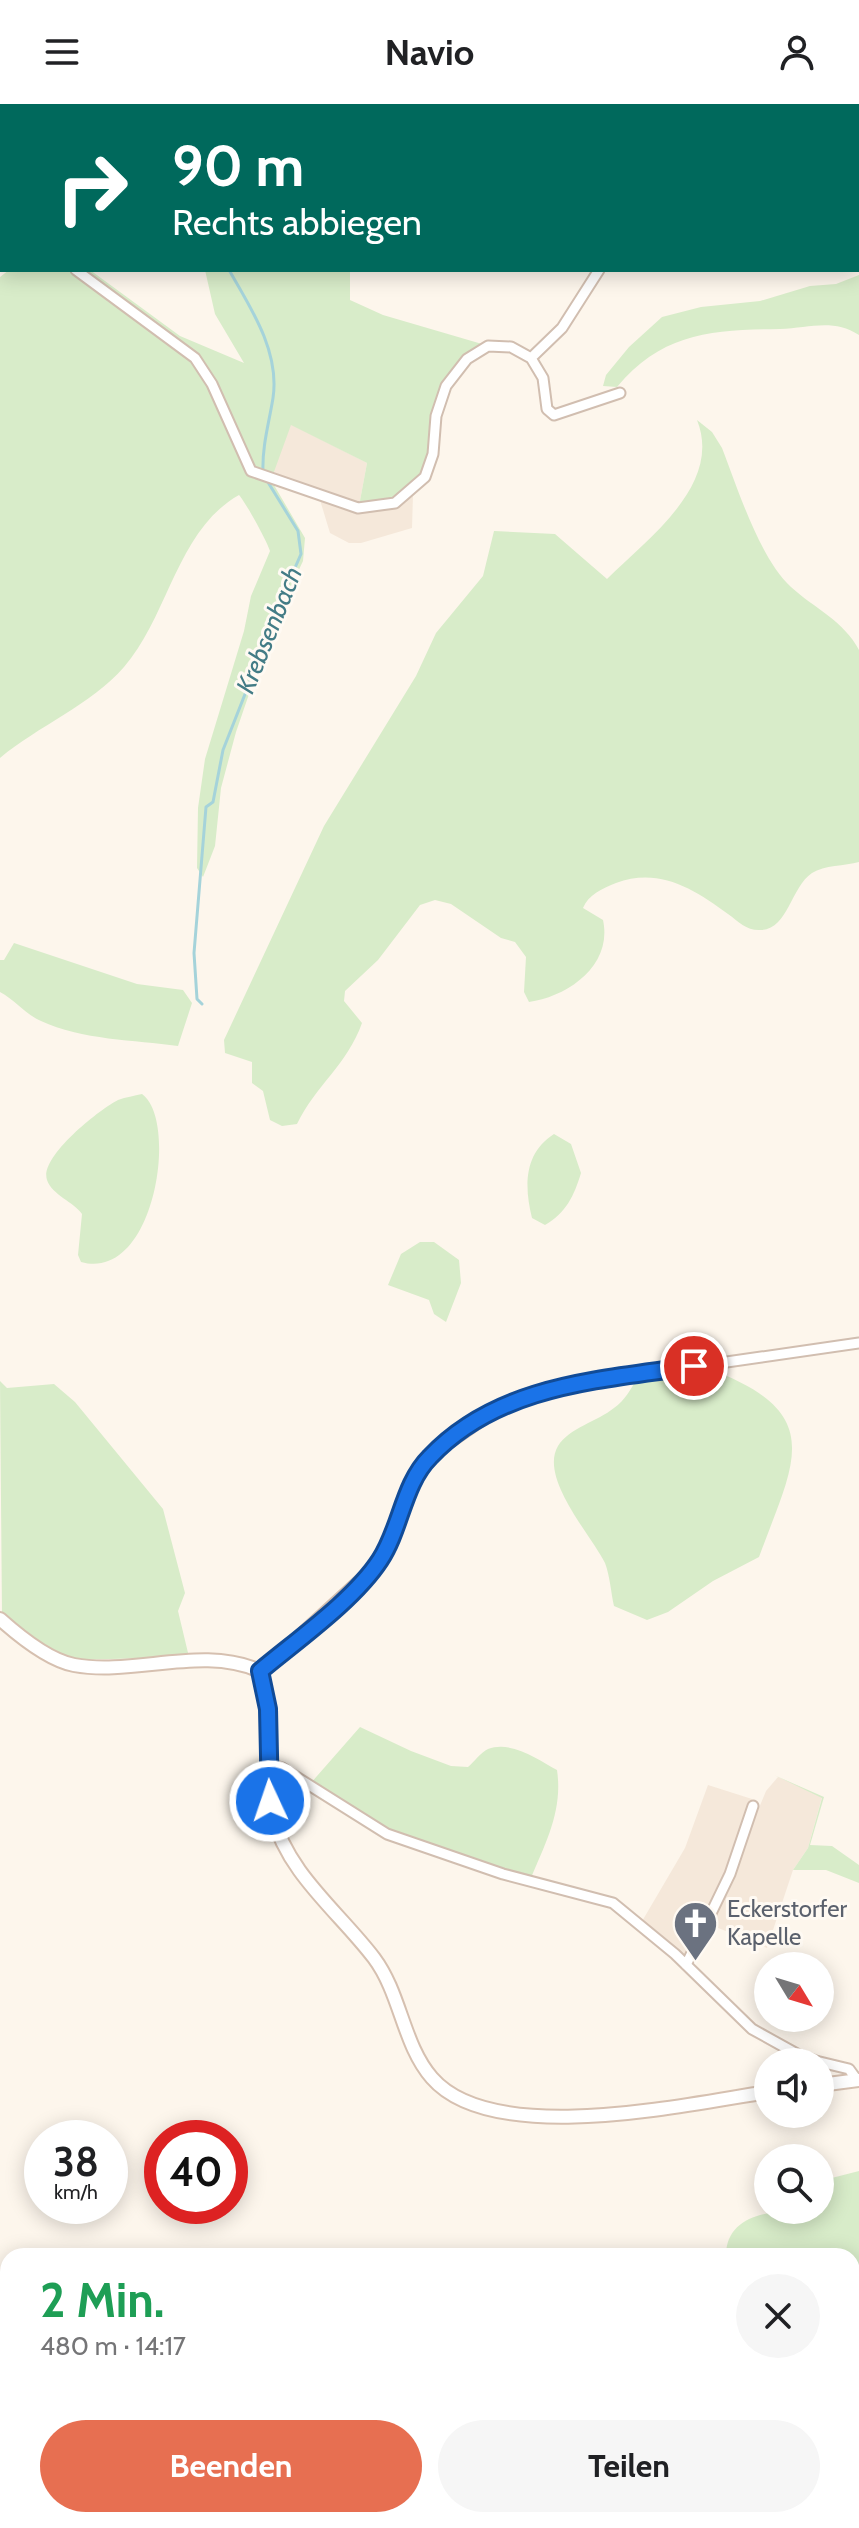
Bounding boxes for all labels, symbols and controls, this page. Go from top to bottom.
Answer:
icon: menu [40,30,84,74]
text: Navio [385,30,474,74]
icon: person [775,30,819,74]
text: 90 m [172,132,304,200]
icon: right [40,136,144,240]
text: Rechts abbiegen [172,200,422,244]
water label: Krebsenbach [229,562,309,698]
pin [660,1332,728,1400]
icon: arrive [672,1344,716,1388]
position arrow [228,1759,312,1843]
place label: Eckerstorfer Kapelle [727,1894,848,1951]
church icon: Eckerstorfer Kapelle [672,1899,720,1962]
north arrow [754,1952,834,2032]
map controls [754,1952,834,2224]
button: sound [754,2048,834,2128]
speed limit sign: 40 [144,2120,248,2224]
text: 38 [53,2137,99,2186]
button: search [754,2144,834,2224]
text: km/h [54,2180,98,2204]
text: 2 Min. [40,2271,164,2329]
button: close [736,2274,820,2358]
text: 480 m · 14:17 [40,2330,186,2362]
button: Beenden [40,2420,422,2512]
button: Teilen [438,2420,820,2512]

